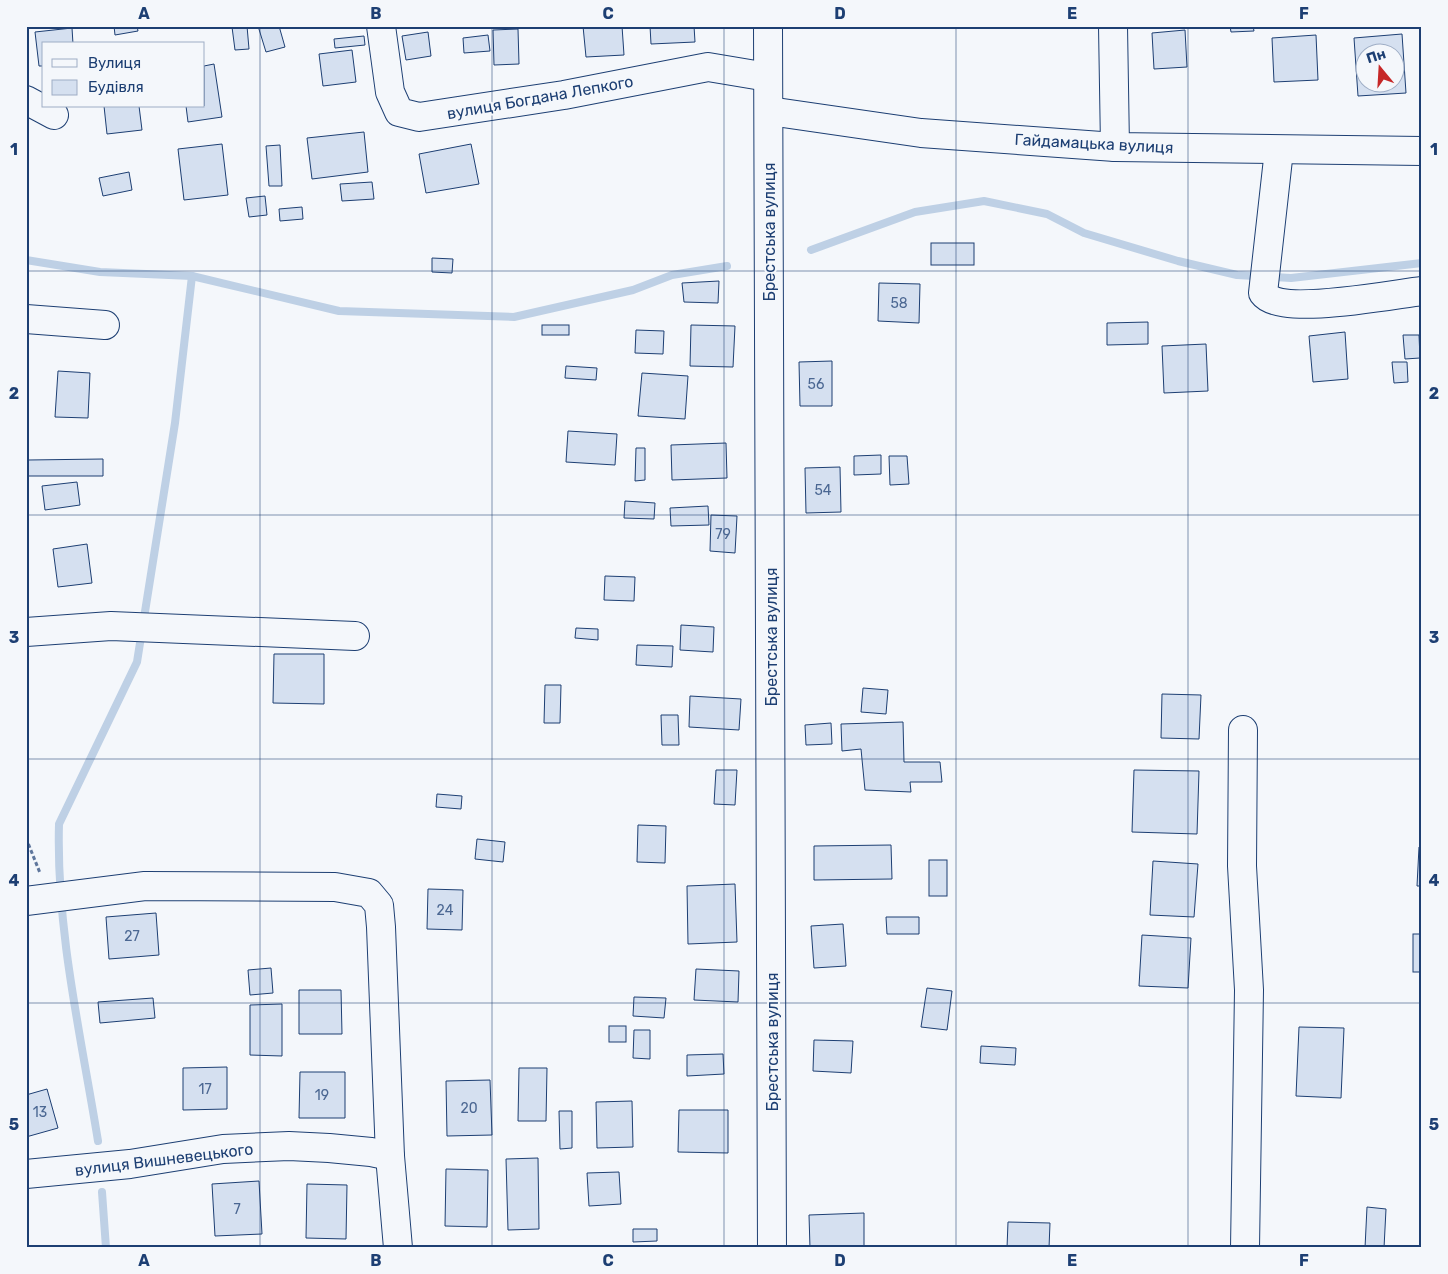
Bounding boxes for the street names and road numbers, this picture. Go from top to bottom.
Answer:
street label: вулиця Богдана Лепкого [445,72,635,123]
street label: Гайдамацька вулиця [1014,130,1174,157]
street label: Брестська вулиця [760,163,779,301]
street label: Брестська вулиця [762,568,781,706]
street label: Брестська вулиця [763,973,782,1111]
street label: вулиця Вишневецького [74,1139,254,1180]

